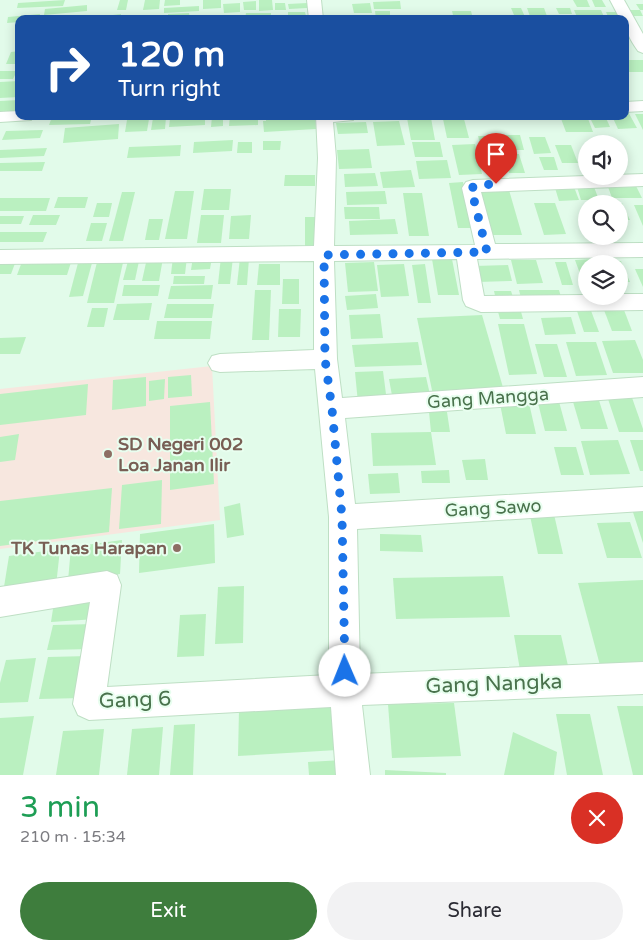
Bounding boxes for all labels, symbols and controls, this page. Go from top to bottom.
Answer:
text: 120 m [118,34,225,76]
icon: right [35,35,100,100]
text: Turn right [118,76,220,102]
pin [475,133,517,184]
map controls [578,135,628,305]
button: sound [578,135,628,185]
icon: arrive [482,140,510,168]
button: search [578,195,628,245]
button: layers [578,255,628,305]
street label: Gang Mangga [426,383,550,413]
place label: SD Negeri 002 Loa Janan Ilir [118,433,243,476]
marker: SD Negeri 002 Loa Janan Ilir [102,448,114,460]
street label: Gang Sawo [444,494,542,522]
place label: TK Tunas Harapan [10,537,167,559]
marker: TK Tunas Harapan [171,542,183,554]
position arrow [318,644,370,696]
street label: Gang Nangka [425,669,563,699]
street label: Gang 6 [98,686,172,714]
text: 3 min [20,789,100,826]
button: close [571,792,623,844]
text: 210 m · 15:34 [20,827,126,847]
button: Exit [20,882,317,940]
button: Share [327,882,623,940]

